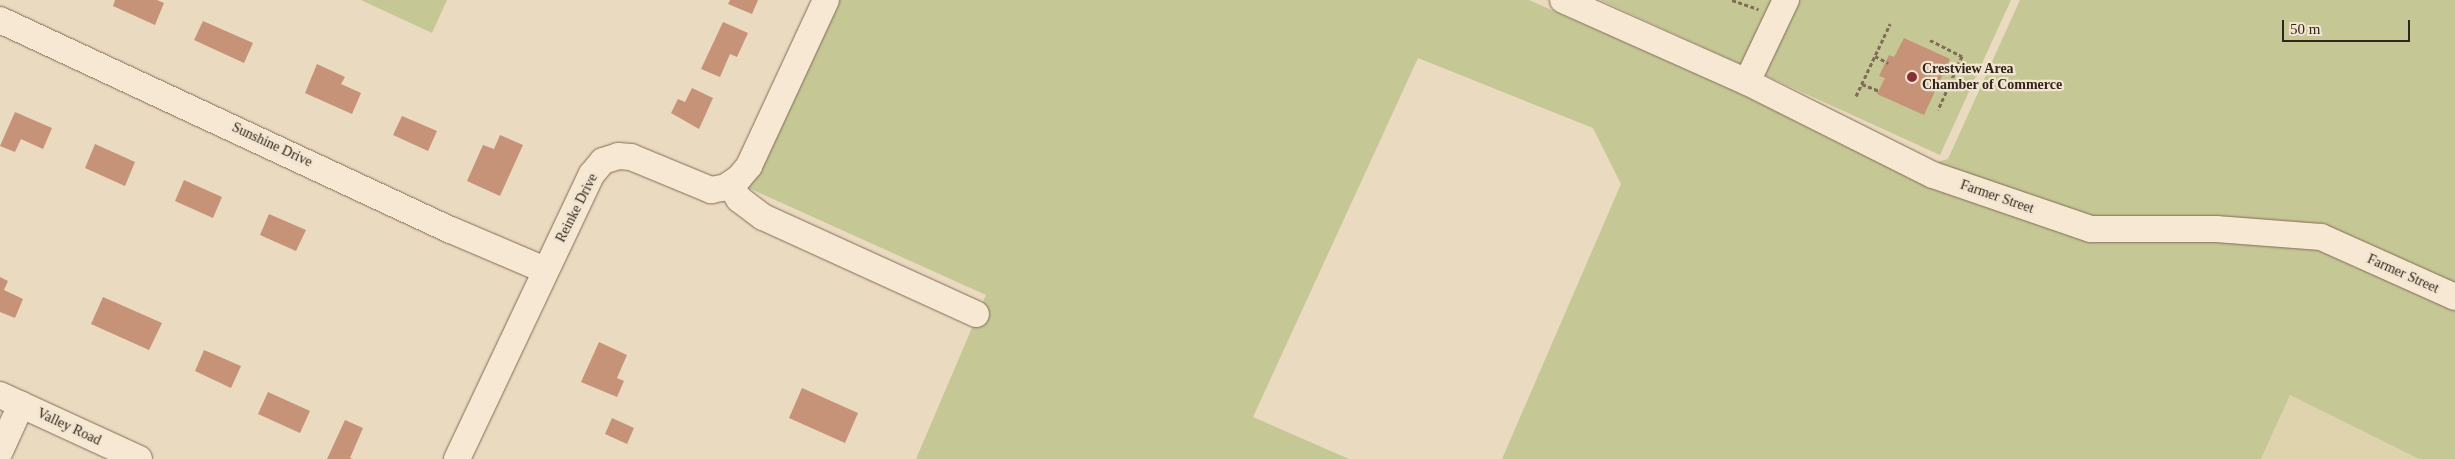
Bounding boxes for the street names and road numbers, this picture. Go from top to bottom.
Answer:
street label: Sunshine Drive [229,119,315,171]
street label: Reinke Drive [552,171,602,245]
street label: Farmer Street [1958,177,2036,217]
street label: Farmer Street [2365,251,2441,297]
street label: Valley Road [34,405,104,449]

